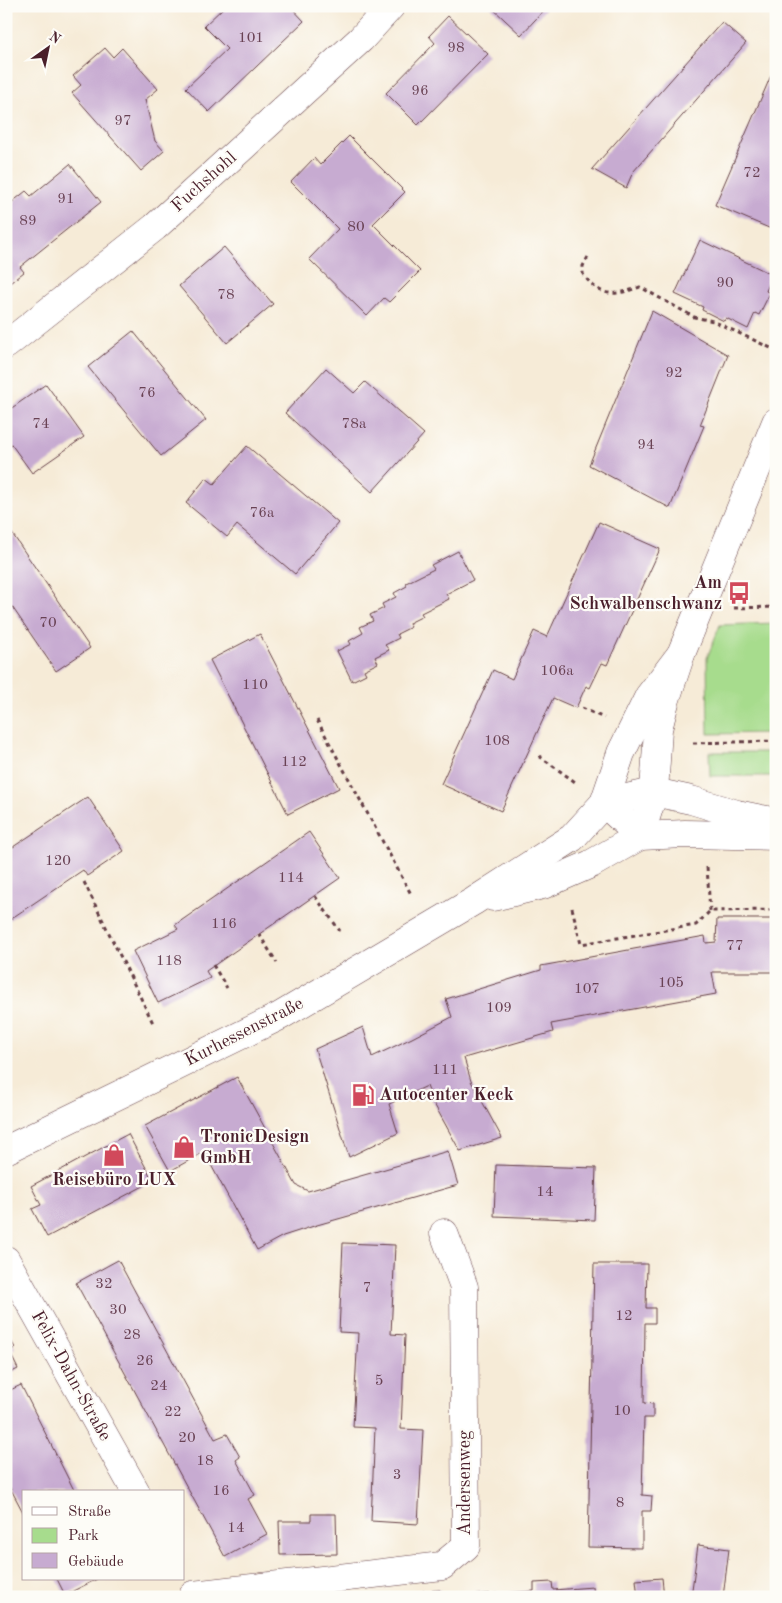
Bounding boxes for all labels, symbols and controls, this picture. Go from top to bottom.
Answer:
north arrow [22,22,72,72]
text: N [46,29,63,47]
house number: 101 [238,31,264,46]
house number: 98 [447,41,465,56]
house number: 96 [411,84,429,99]
house number: 97 [114,114,132,129]
street label: Fuchshohl [168,148,240,216]
house number: 72 [743,166,761,181]
house number: 91 [57,192,75,207]
house number: 89 [19,214,37,229]
house number: 80 [347,220,365,235]
house number: 90 [716,276,734,291]
house number: 78 [217,288,235,303]
house number: 92 [665,366,683,381]
house number: 76 [138,386,156,401]
house number: 74 [32,417,50,432]
house number: 78a [342,417,367,432]
house number: 94 [637,438,655,453]
house number: 76a [250,506,275,521]
place label: Am Schwalbenschwanz [570,574,722,613]
bus stop icon: Am Schwalbenschwanz [726,580,752,606]
house number: 70 [39,616,57,631]
house number: 106a [540,664,574,679]
house number: 110 [242,678,268,693]
house number: 108 [484,734,510,749]
house number: 112 [281,755,307,770]
house number: 120 [45,854,71,869]
house number: 114 [278,871,304,886]
house number: 116 [211,917,237,932]
house number: 77 [726,939,744,954]
house number: 118 [156,954,182,969]
house number: 105 [658,976,684,991]
house number: 107 [574,982,600,997]
street label: Kurhessenstraße [182,994,306,1070]
house number: 109 [486,1001,512,1016]
house number: 111 [432,1063,458,1078]
fuel station icon: Autocenter Keck [350,1082,376,1108]
place label: Autocenter Keck [379,1086,514,1104]
place label: TronicDesign GmbH [200,1128,309,1167]
shop icon: TronicDesign GmbH [171,1134,197,1160]
shop icon: Reisebüro LUX [101,1142,127,1168]
place label: Reisebüro LUX [52,1171,176,1189]
house number: 14 [536,1185,554,1200]
house number: 32 [95,1277,113,1292]
house number: 7 [363,1281,371,1296]
house number: 30 [109,1303,127,1318]
street label: Felix-Dahn-Straße [28,1308,114,1444]
house number: 12 [615,1309,633,1324]
house number: 28 [123,1328,141,1343]
house number: 26 [136,1354,154,1369]
house number: 5 [375,1374,383,1389]
house number: 24 [150,1379,168,1394]
house number: 10 [613,1404,631,1419]
house number: 22 [164,1405,182,1420]
street label: Andersenweg [456,1430,474,1536]
house number: 20 [178,1431,196,1446]
house number: 18 [196,1454,214,1469]
house number: 3 [393,1468,401,1483]
house number: 16 [212,1484,230,1499]
legend [22,1490,185,1580]
house number: 8 [616,1496,624,1511]
text: Straße [68,1505,111,1520]
house number: 14 [227,1521,245,1536]
text: Park [68,1529,99,1544]
text: Gebäude [68,1555,124,1570]

